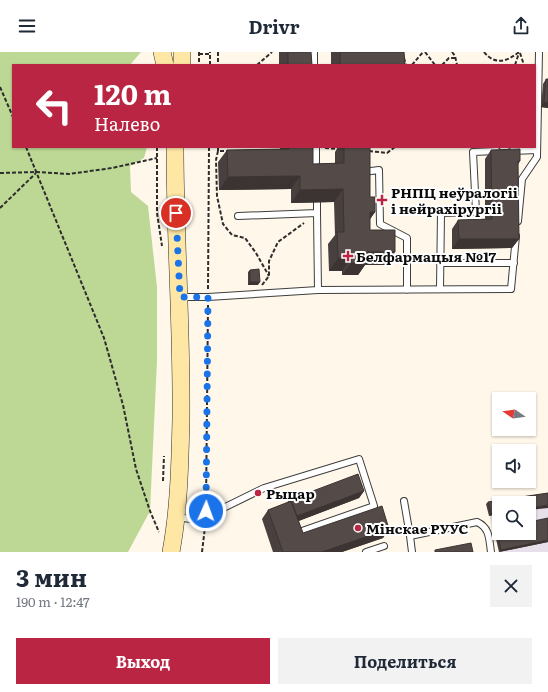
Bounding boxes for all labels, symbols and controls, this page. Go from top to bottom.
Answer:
text: Drivr [249,13,299,40]
icon: menu [16,15,38,37]
icon: share [510,15,532,37]
text: 120 m [94,72,171,114]
icon: left [28,80,80,132]
text: Налево [94,110,160,137]
place label: РНПЦ неўралогіі і нейрахірургіі [391,182,518,218]
marker: РНПЦ неўралогіі і нейрахірургіі [376,194,388,206]
pin [159,196,193,230]
icon: arrive [165,202,187,224]
place label: Белфармацыя №17 [356,246,497,266]
marker: Белфармацыя №17 [343,251,353,261]
north arrow [492,392,536,436]
map controls [492,392,536,540]
button: sound [492,444,536,488]
place label: Рыцар [266,483,315,503]
marker: Рыцар [253,488,263,498]
position arrow [185,490,227,532]
button: search [492,496,536,540]
place label: Мінскае РУУС [366,518,468,538]
marker: Мінскае РУУС [353,523,363,533]
text: 3 мин [16,559,87,594]
button: close [490,565,532,607]
text: 190 m · 12:47 [16,592,90,611]
button: Выход [16,638,270,684]
button: Поделиться [278,638,532,684]

